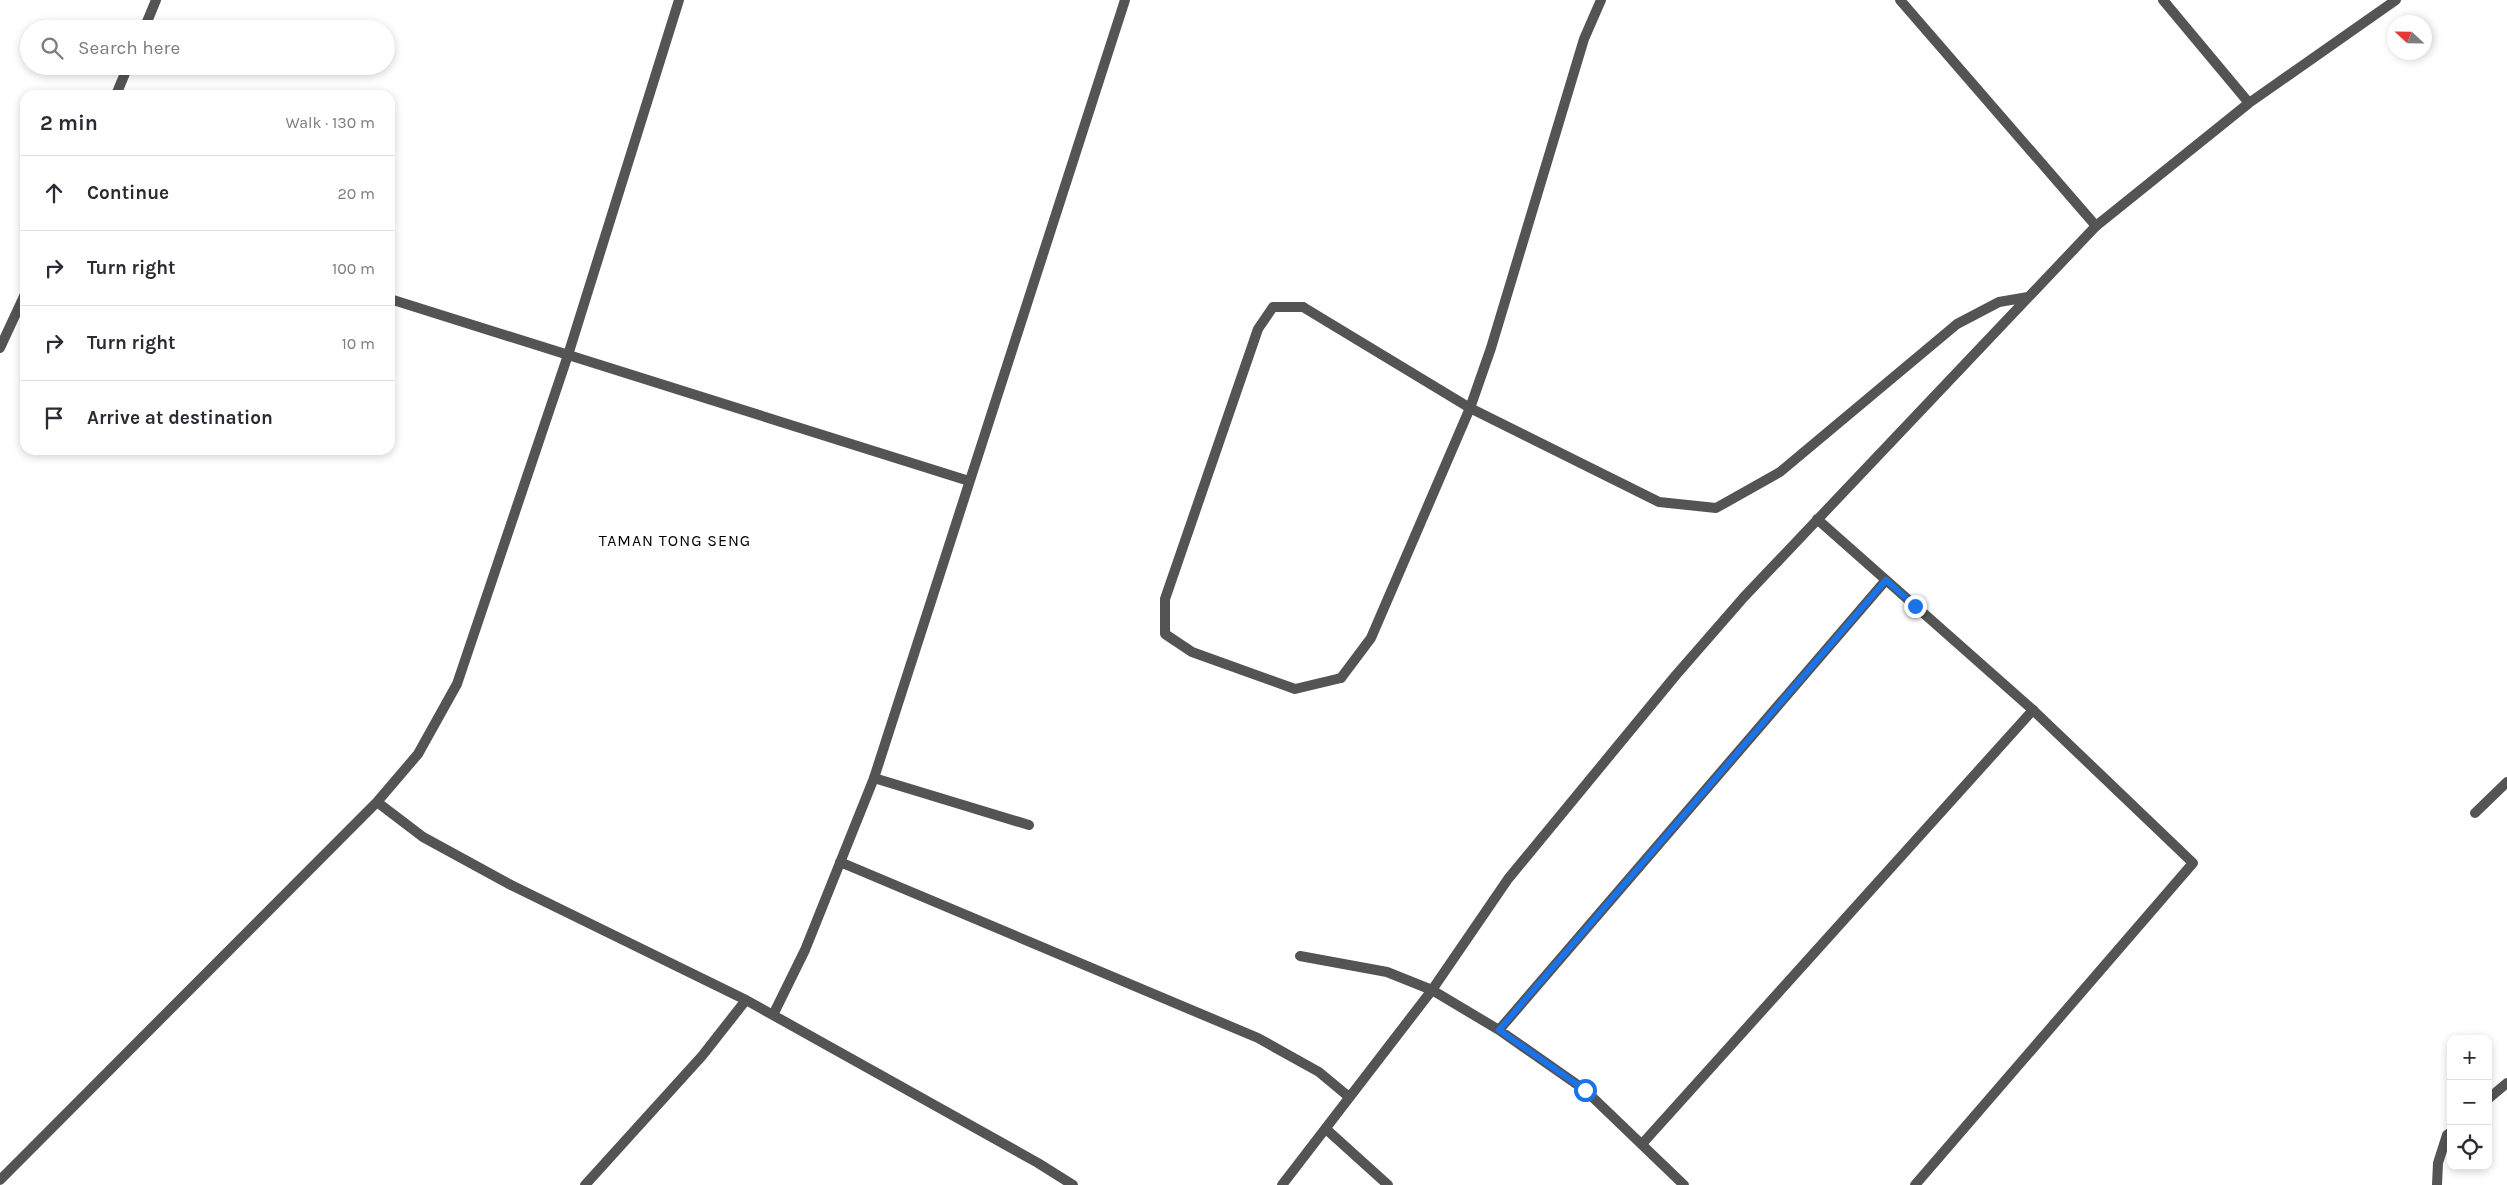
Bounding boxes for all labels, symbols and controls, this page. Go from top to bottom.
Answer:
north arrow [2387,15,2432,60]
search box [20,20,395,75]
icon: search [38,34,66,62]
text: Search here [78,37,180,59]
text: 2 min [40,111,98,135]
text: Walk · 130 m [285,113,375,132]
icon: ahead [40,179,68,207]
text: Continue [87,182,169,204]
text: 20 m [337,184,375,203]
icon: right [40,254,68,282]
text: Turn right [87,257,176,279]
text: 100 m [332,259,375,278]
icon: right [40,329,68,357]
text: Turn right [87,332,176,354]
text: 10 m [341,334,375,353]
icon: arrive [40,404,68,432]
text: Arrive at destination [87,407,273,429]
district label: TAMAN TONG SENG [599,531,751,550]
route end [1904,595,1927,618]
map controls [2447,1035,2492,1170]
button: + [2447,1035,2492,1080]
route start [1574,1079,1597,1102]
button: − [2447,1080,2492,1125]
button: locate [2447,1125,2492,1170]

